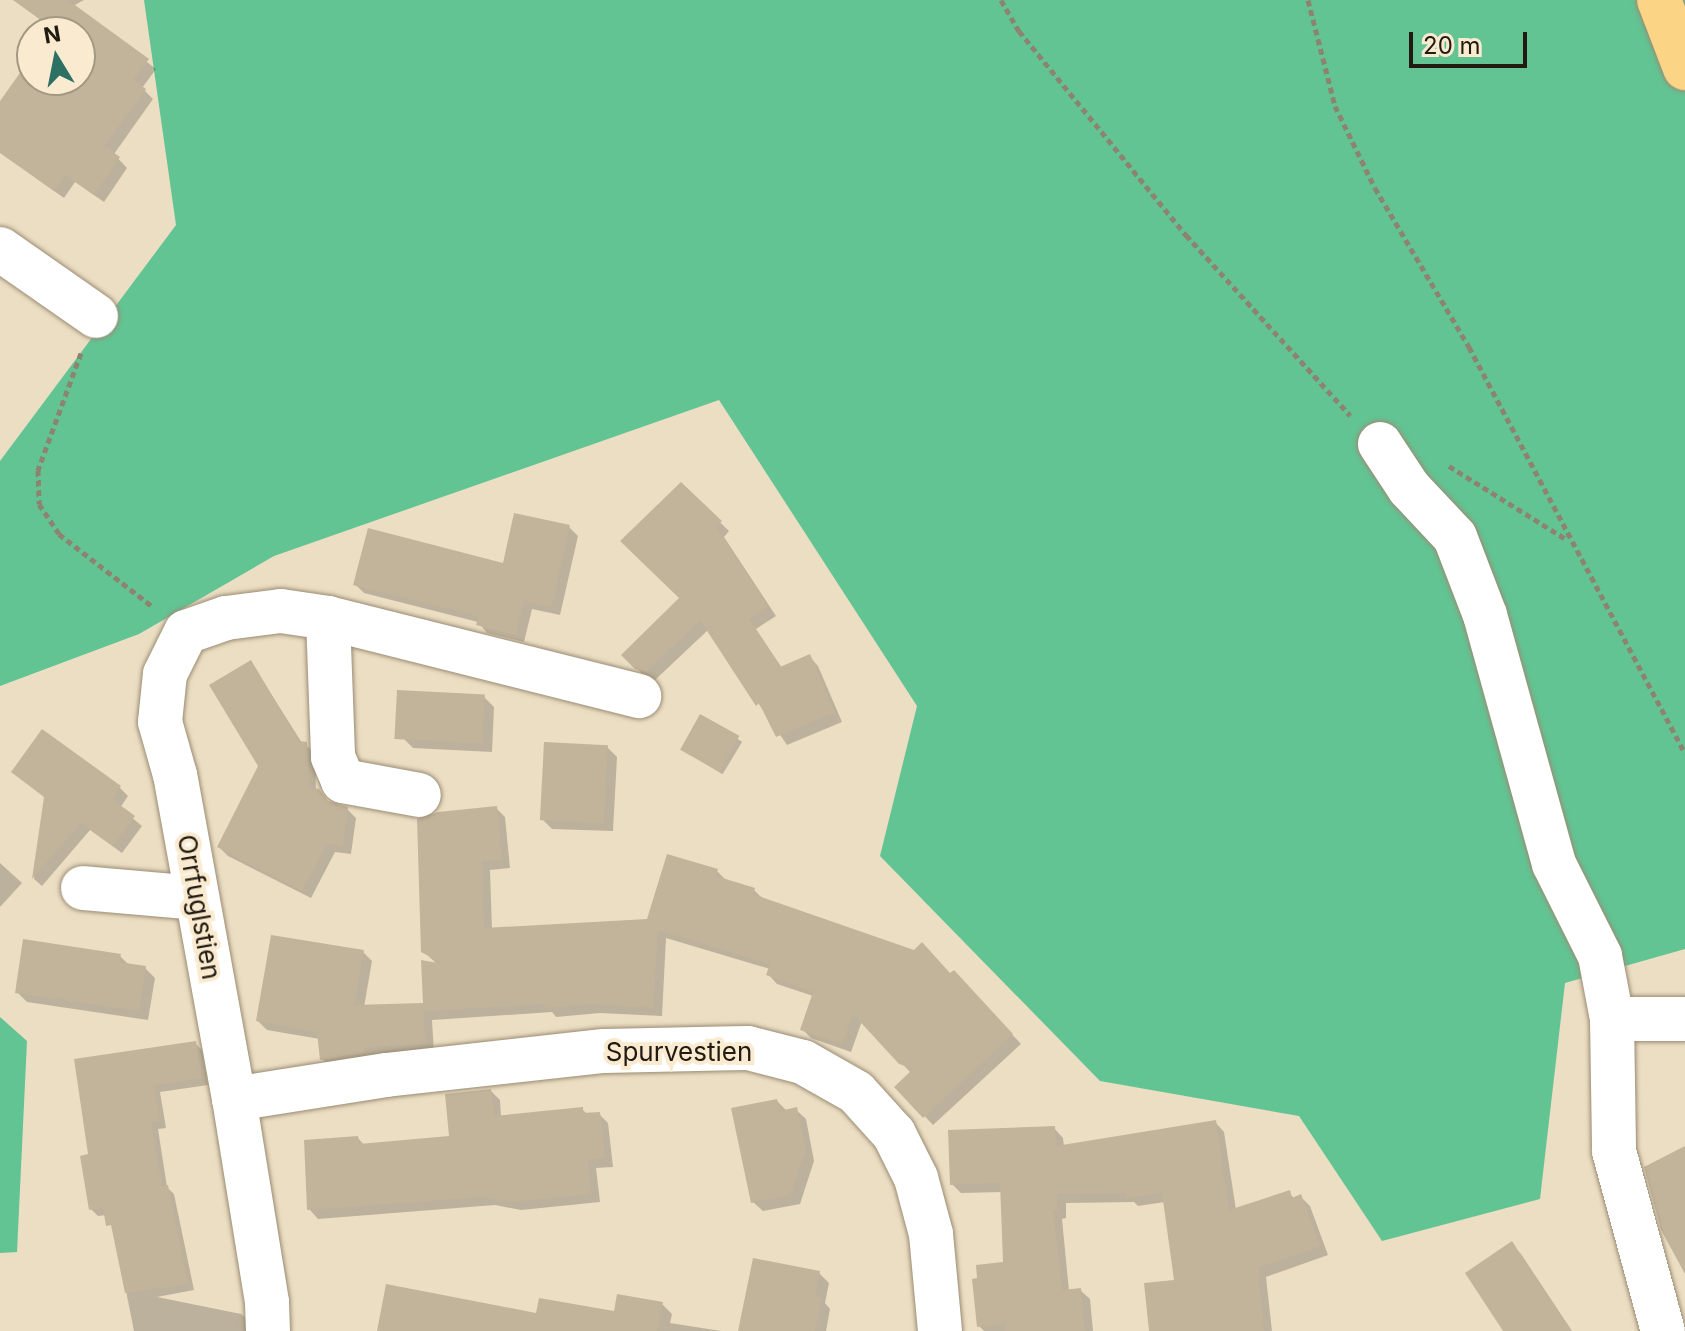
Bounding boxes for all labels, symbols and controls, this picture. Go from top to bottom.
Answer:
north arrow [16,16,96,96]
scale bar [1413,16,1531,66]
text: N [42,20,63,49]
text: 20 m [1423,31,1481,60]
street label: Orrfuglstien [171,832,227,982]
street label: Spurvestien [606,1036,752,1068]

